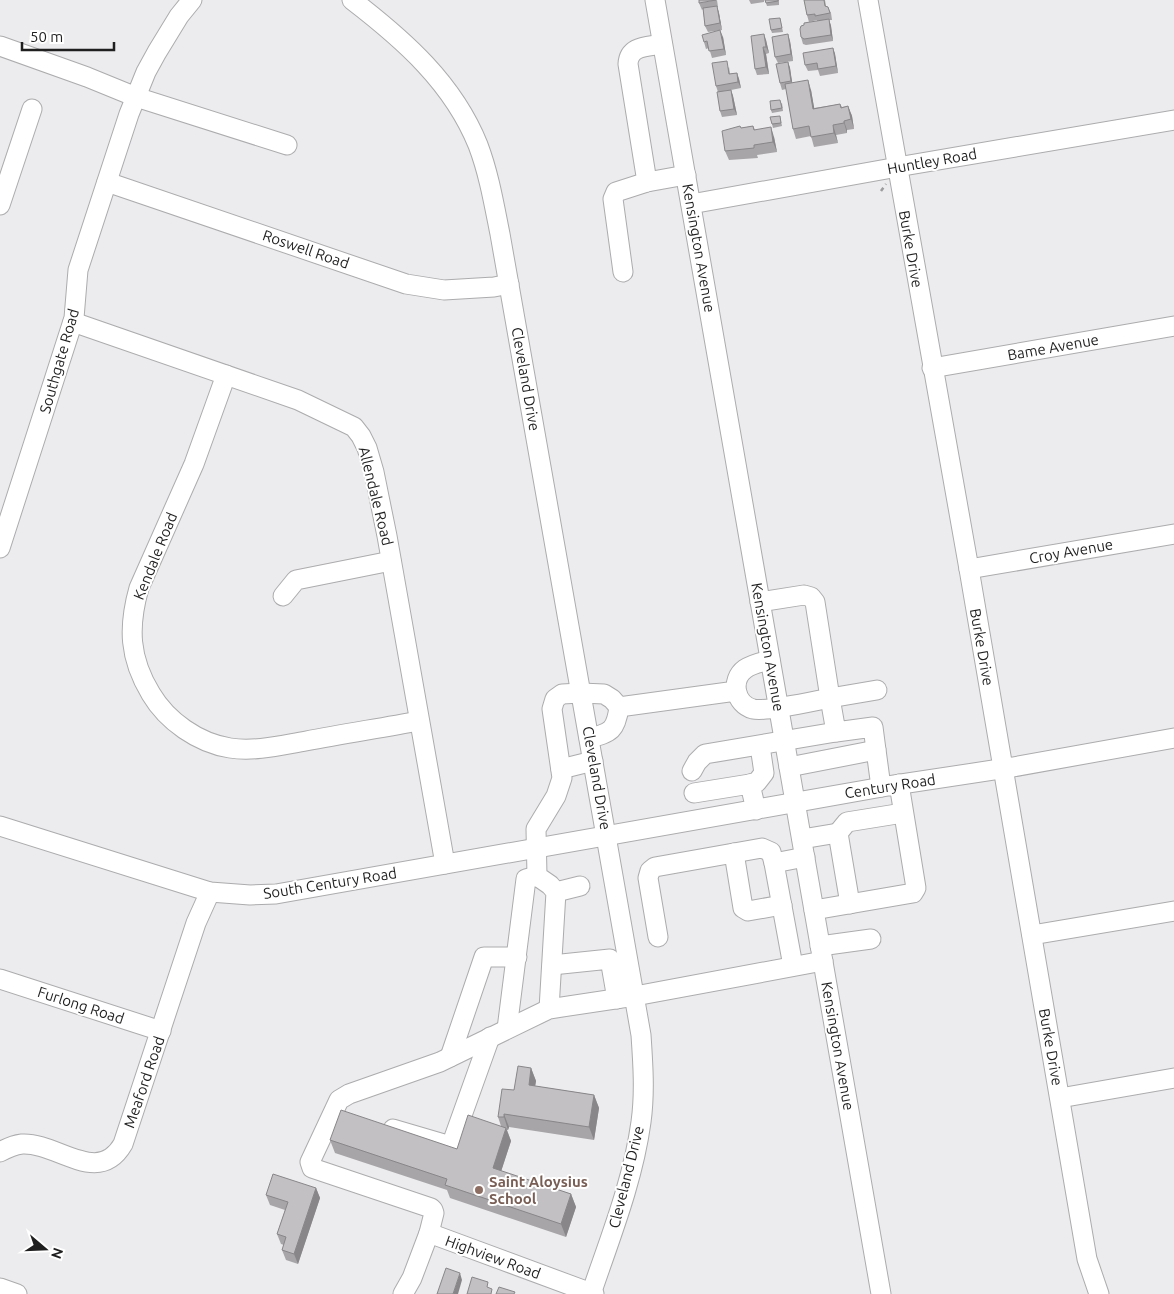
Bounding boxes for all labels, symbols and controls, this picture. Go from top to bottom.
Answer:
scale bar [22,20,115,52]
text: 50 m [30,28,63,45]
street label: Huntley Road [886,145,978,177]
street label: Kensington Avenue [679,182,719,314]
street label: Burke Drive [896,209,926,289]
street label: Roswell Road [260,226,352,272]
street label: Southgate Road [36,307,82,415]
street label: Cleveland Drive [509,326,543,432]
street label: Bame Avenue [1006,331,1100,363]
street label: Allendale Road [356,445,396,547]
street label: Kendale Road [130,510,180,602]
street label: Croy Avenue [1028,535,1114,567]
street label: Kensington Avenue [748,581,788,713]
street label: Burke Drive [967,607,997,687]
street label: Cleveland Drive [580,725,614,831]
street label: Century Road [843,770,937,802]
street label: South Century Road [262,864,398,902]
street label: Kensington Avenue [818,980,858,1112]
street label: Furlong Road [36,983,126,1027]
street label: Burke Drive [1036,1007,1066,1087]
street label: Meaford Road [120,1034,168,1130]
street label: Cleveland Drive [605,1124,647,1230]
place label: Saint Aloysius School [489,1173,588,1207]
marker: Saint Aloysius School [473,1184,485,1196]
north arrow [20,1224,70,1274]
street label: Highview Road [443,1232,543,1282]
text: N [48,1246,67,1261]

